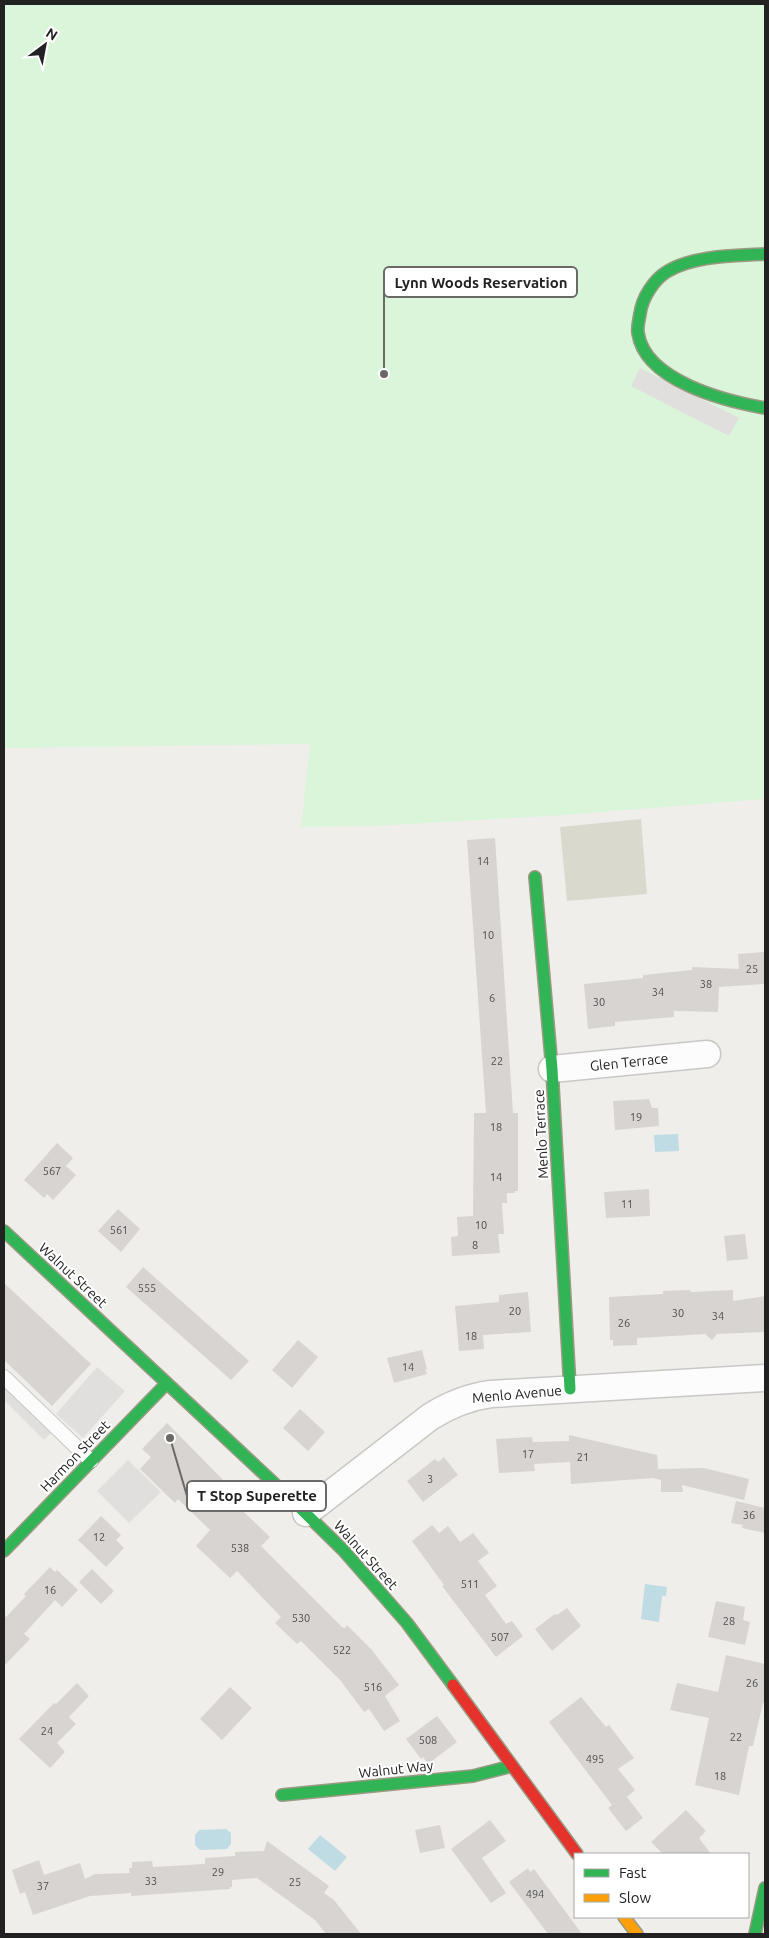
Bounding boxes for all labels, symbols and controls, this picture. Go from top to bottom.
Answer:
north arrow [20,20,70,70]
text: N [43,24,61,44]
callout: Lynn Woods Reservation [384,267,577,297]
text: Lynn Woods Reservation [394,274,568,291]
house number: 14 [477,855,489,867]
house number: 10 [482,929,494,941]
house number: 25 [746,963,758,975]
house number: 38 [700,978,712,990]
house number: 34 [652,986,664,998]
house number: 6 [489,992,495,1004]
house number: 30 [593,996,605,1008]
street label: Glen Terrace [589,1050,669,1074]
house number: 22 [491,1055,503,1067]
street label: Menlo Terrace [531,1089,551,1179]
house number: 19 [630,1111,642,1123]
house number: 18 [490,1121,502,1133]
house number: 567 [43,1165,61,1177]
house number: 14 [490,1171,502,1183]
house number: 11 [621,1198,633,1210]
house number: 10 [475,1219,487,1231]
house number: 561 [110,1224,128,1236]
street label: Walnut Street [36,1239,111,1311]
house number: 8 [472,1239,478,1251]
house number: 555 [138,1282,156,1294]
house number: 20 [509,1305,521,1317]
house number: 30 [672,1307,684,1319]
house number: 34 [712,1310,724,1322]
house number: 26 [618,1317,630,1329]
house number: 18 [465,1330,477,1342]
house number: 14 [402,1361,414,1373]
street label: Menlo Avenue [471,1382,563,1406]
street label: Harmon Street [37,1417,113,1495]
house number: 17 [522,1448,534,1460]
house number: 21 [577,1451,589,1463]
house number: 3 [427,1473,433,1485]
callout: T Stop Superette [187,1481,326,1511]
text: T Stop Superette [197,1487,317,1504]
house number: 36 [743,1509,755,1521]
street label: Walnut Street [331,1517,401,1593]
house number: 12 [93,1531,105,1543]
house number: 538 [231,1542,249,1554]
house number: 511 [461,1578,479,1590]
house number: 16 [44,1584,56,1596]
house number: 530 [292,1612,310,1624]
house number: 28 [723,1615,735,1627]
house number: 507 [491,1631,509,1643]
house number: 522 [333,1644,351,1656]
house number: 26 [746,1677,758,1689]
house number: 516 [364,1681,382,1693]
house number: 24 [41,1725,53,1737]
house number: 22 [730,1731,742,1743]
house number: 508 [419,1734,437,1746]
house number: 495 [586,1753,604,1765]
street label: Walnut Way [358,1757,434,1781]
house number: 18 [714,1770,726,1782]
legend [574,1853,749,1918]
text: Fast [619,1864,647,1881]
house number: 29 [212,1866,224,1878]
house number: 33 [145,1875,157,1887]
house number: 25 [289,1876,301,1888]
house number: 37 [37,1880,49,1892]
house number: 494 [526,1888,544,1900]
text: Slow [619,1889,652,1906]

